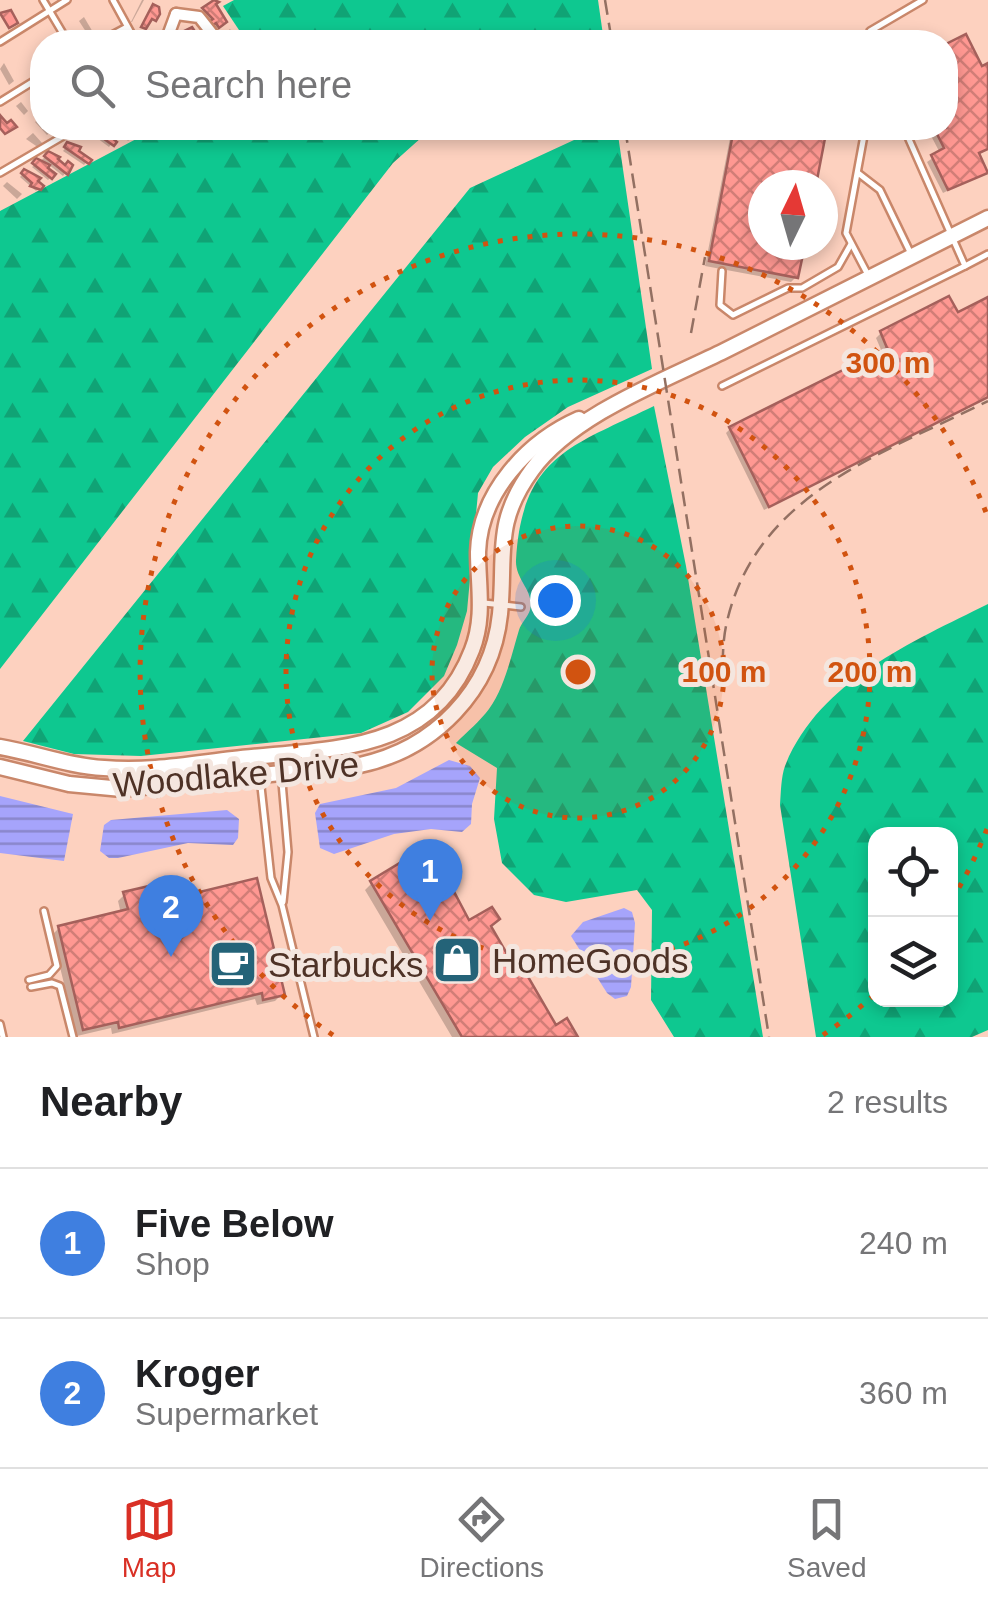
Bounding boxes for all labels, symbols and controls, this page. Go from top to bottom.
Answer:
search box [30,30,958,140]
icon: search [65,58,120,113]
text: Search here [145,64,352,106]
north arrow [748,170,838,260]
text: 300 m [845,346,931,379]
your location [530,575,581,626]
centre of rings [560,654,596,690]
text: 100 m [681,655,767,688]
text: 200 m [827,655,913,688]
street label: Woodlake Drive [112,744,360,804]
map controls [868,827,958,1007]
button: locate [868,827,958,917]
pin: 1 [398,838,462,921]
pin: 2 [138,874,204,957]
button: layers [868,917,958,1007]
shop icon: HomeGoods [431,934,483,986]
cafe icon: Starbucks [207,938,259,990]
place label: HomeGoods [492,941,688,980]
place label: Starbucks [268,945,424,984]
text: Nearby [40,1078,182,1125]
text: 2 results [827,1084,948,1120]
text: Five Below [135,1203,334,1245]
text: 1 [64,1225,81,1261]
text: 240 m [859,1225,948,1261]
text: Shop [135,1246,210,1282]
text: Kroger [135,1353,260,1395]
text: 2 [64,1375,81,1411]
text: 360 m [859,1375,948,1411]
text: Supermarket [135,1396,318,1432]
tab: Map [122,1492,177,1584]
tab: Directions [420,1492,544,1584]
tab: Saved [787,1492,866,1584]

